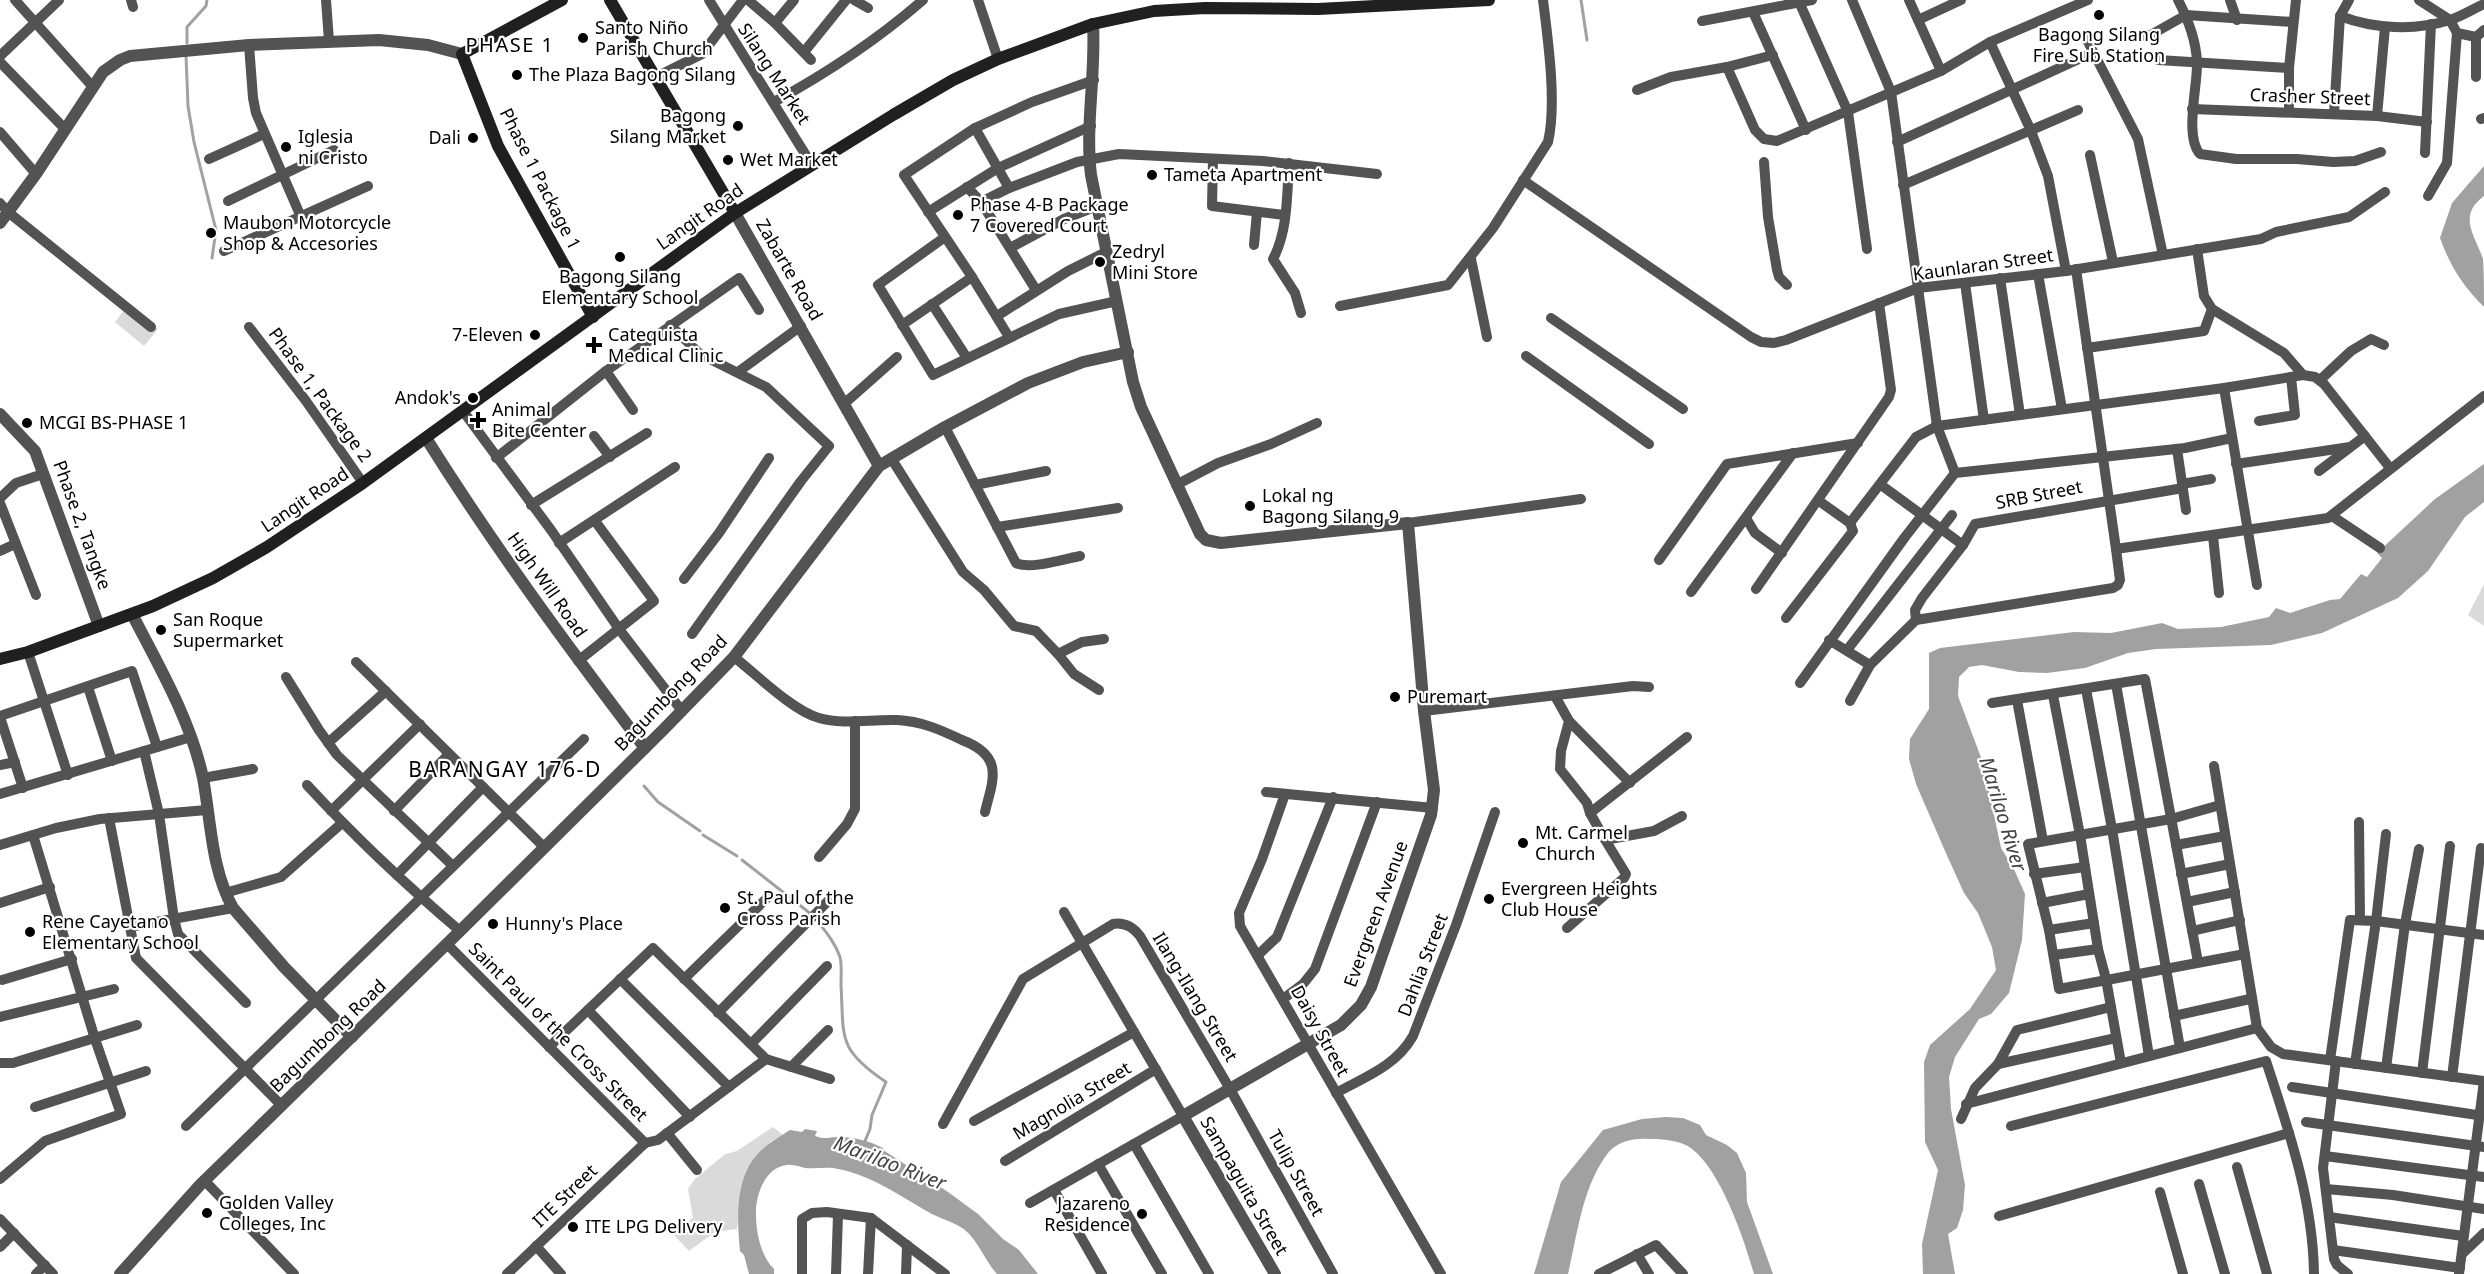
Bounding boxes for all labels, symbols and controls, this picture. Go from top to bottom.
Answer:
marker: Bagong Silang Fire Sub Station [2092,8,2106,22]
place label: Santo Niño Parish Church [595,15,713,60]
street label: Silang Market [733,18,817,129]
place label: Bagong Silang Fire Sub Station [2033,22,2165,67]
district label: PHASE 1 [466,31,554,58]
marker: Santo Niño Parish Church [576,31,590,45]
place label: The Plaza Bagong Silang [529,62,736,86]
marker: The Plaza Bagong Silang [510,68,524,82]
street label: Crasher Street [2249,82,2371,110]
place label: Bagong Silang Market [610,103,726,148]
street label: Phase 1 Package 1 [495,104,587,254]
marker: Bagong Silang Market [731,119,745,133]
place label: Iglesia ni Cristo [298,124,368,169]
place label: Dali [428,125,461,149]
marker: Dali [466,131,480,145]
marker: Iglesia ni Cristo [279,140,293,154]
place label: Wet Market [740,147,838,171]
marker: Wet Market [721,153,735,167]
place label: Tameta Apartment [1164,162,1323,186]
marker: Tameta Apartment [1145,168,1159,182]
street label: Langit Road [651,177,748,255]
place label: Phase 4-B Package 7 Covered Court [970,192,1129,237]
marker: Phase 4-B Package 7 Covered Court [951,208,965,222]
place label: Maubon Motorcycle Shop & Accesories [223,210,391,255]
street label: Zabarte Road [751,214,829,325]
marker: Maubon Motorcycle Shop & Accesories [204,226,218,240]
place label: Zedryl Mini Store [1112,239,1198,284]
street label: Kaunlaran Street [1911,242,2055,286]
marker: Bagong Silang Elementary School [613,250,627,264]
marker: Zedryl Mini Store [1093,255,1107,269]
place label: Bagong Silang Elementary School [542,264,698,309]
street label: Phase 1, Package 2 [264,322,378,467]
place label: 7-Eleven [452,322,523,346]
place label: Catequista Medical Clinic [608,322,724,367]
marker: 7-Eleven [528,328,542,342]
marker: Catequista Medical Clinic [585,336,603,354]
place label: Andok's [395,385,461,409]
marker: Andok's [466,391,480,405]
place label: Animal Bite Center [492,397,587,442]
place label: MCGI BS-PHASE 1 [39,410,188,434]
marker: Animal Bite Center [469,411,487,429]
marker: MCGI BS-PHASE 1 [20,416,34,430]
street label: Phase 2, Tangke [48,457,117,593]
street label: Langit Road [256,461,353,537]
street label: SRB Street [1993,474,2085,514]
place label: Lokal ng Bagong Silang 9 [1262,483,1399,528]
marker: Lokal ng Bagong Silang 9 [1243,499,1257,513]
street label: High Will Road [503,527,593,642]
place label: San Roque Supermarket [173,607,284,652]
marker: San Roque Supermarket [154,623,168,637]
street label: Bagumbong Road [609,629,732,756]
place label: Puremart [1407,684,1488,708]
marker: Puremart [1388,690,1402,704]
water label: Marilao River [1973,753,2034,875]
district label: BARANGAY 176-D [408,755,602,783]
place label: Mt. Carmel Church [1535,820,1628,865]
marker: Mt. Carmel Church [1516,836,1530,850]
street label: Evergreen Avenue [1337,837,1413,990]
place label: Evergreen Heights Club House [1501,876,1657,921]
place label: St. Paul of the Cross Parish [737,885,854,930]
marker: Evergreen Heights Club House [1482,892,1496,906]
marker: St. Paul of the Cross Parish [718,901,732,915]
place label: Rene Cayetano Elementary School [42,909,199,954]
street label: Dahlia Street [1391,909,1453,1020]
place label: Hunny's Place [505,911,623,935]
marker: Hunny's Place [486,917,500,931]
marker: Rene Cayetano Elementary School [23,925,37,939]
street label: Ilang-Ilang Street [1148,927,1244,1066]
street label: Saint Paul of the Cross Street [464,937,654,1126]
street label: Bagumbong Road [264,974,391,1097]
street label: Daisy Street [1286,981,1356,1081]
street label: Magnolia Street [1008,1055,1135,1145]
street label: Sampaguita Street [1195,1112,1295,1260]
street label: Tulip Street [1263,1125,1331,1221]
water label: Marilao River [830,1129,951,1197]
street label: ITE Street [527,1158,602,1232]
place label: Golden Valley Colleges, Inc [219,1190,334,1235]
place label: Jazareno Residence [1044,1191,1130,1236]
marker: Golden Valley Colleges, Inc [200,1206,214,1220]
marker: Jazareno Residence [1135,1207,1149,1221]
place label: ITE LPG Delivery [585,1214,723,1238]
marker: ITE LPG Delivery [566,1220,580,1234]

